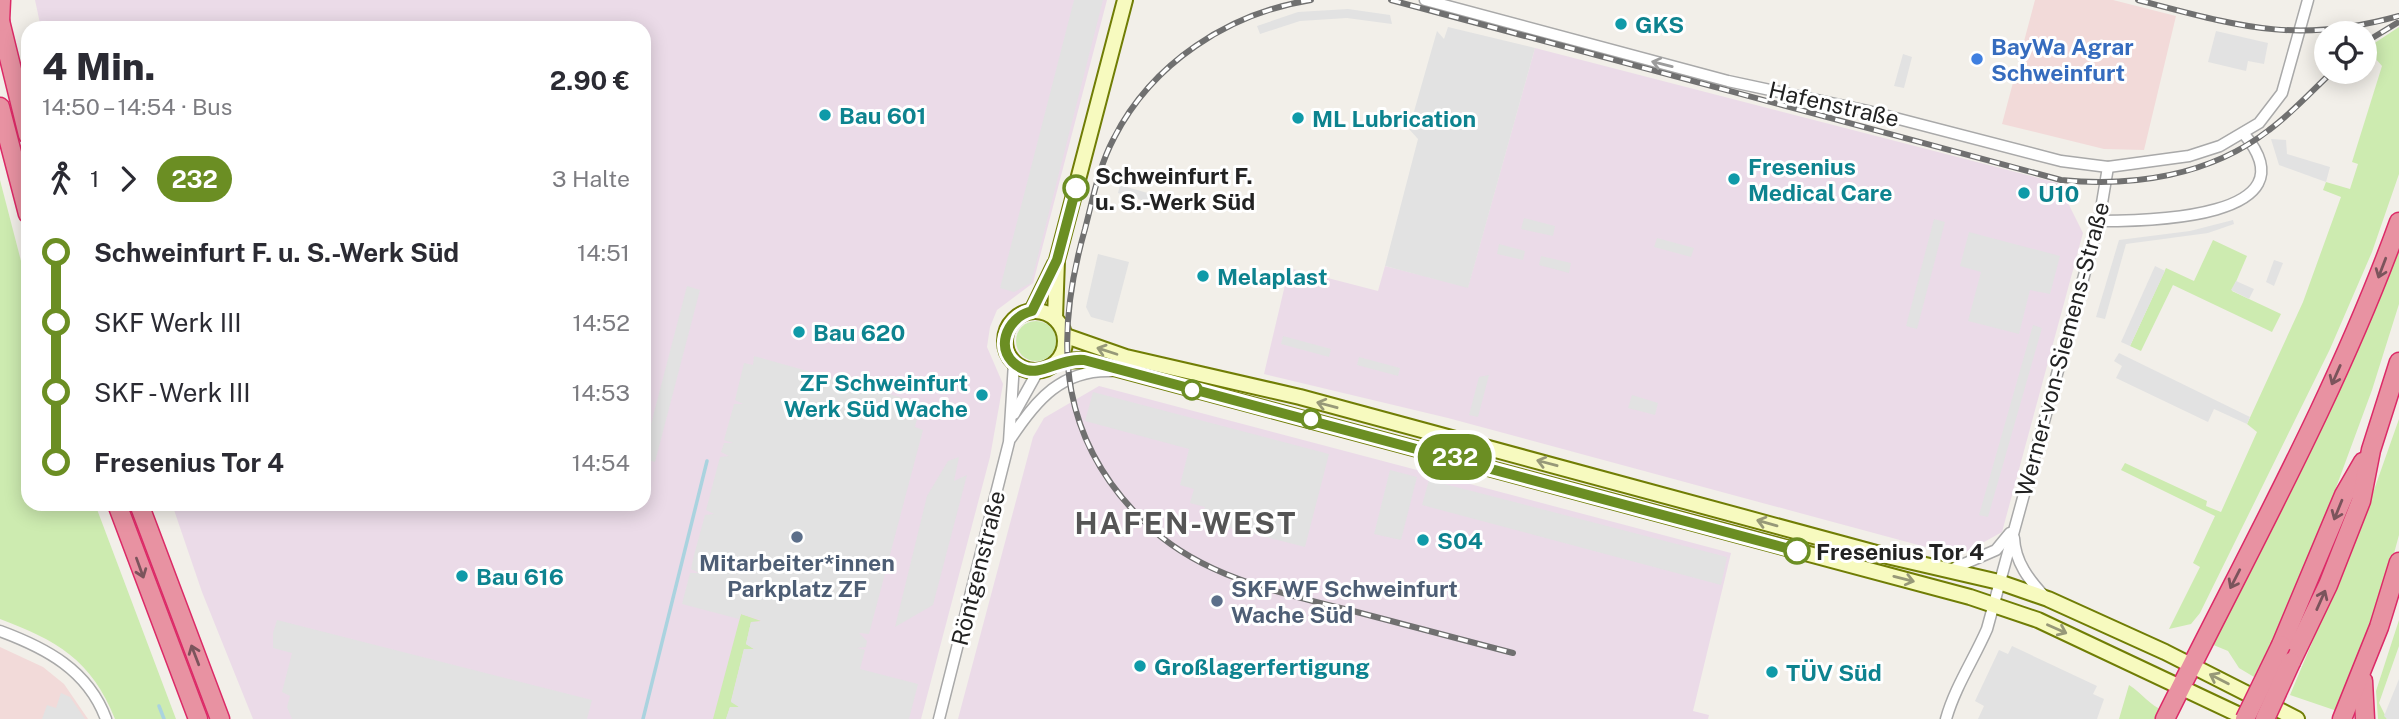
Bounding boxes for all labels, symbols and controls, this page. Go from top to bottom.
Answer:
place label: GKS [1635,11,1684,38]
marker: GKS [1613,16,1629,32]
map controls [2314,21,2377,84]
button: locate [2314,21,2377,84]
place label: BayWa Agrar Schweinfurt [1991,33,2134,86]
text: 4 Min. [42,44,156,89]
marker: BayWa Agrar Schweinfurt [1969,51,1985,67]
one-way arrow [1651,57,1674,70]
text: 2.90 € [550,65,630,96]
street label: Hafenstraße [1766,76,1902,132]
text: 14:50 – 14:54 · Bus [42,93,232,120]
place label: Bau 601 [839,102,926,129]
place label: ML Lubrication [1312,105,1476,132]
marker: Bau 601 [817,107,833,123]
marker: ML Lubrication [1290,110,1306,126]
place label: Fresenius Medical Care [1748,153,1892,206]
icon: walk [42,160,80,198]
icon: forward [109,160,147,198]
place label: Schweinfurt F. u. S.-Werk Süd [1095,162,1255,215]
text: 1 [90,165,99,192]
text: 232 [171,165,218,193]
text: 3 Halte [552,165,630,192]
marker: Fresenius Medical Care [1726,171,1742,187]
marker: Schweinfurt F. u. S.-Werk Süd [1063,175,1089,201]
place label: U10 [2038,180,2079,207]
marker: U10 [2016,185,2032,201]
street label: Werner-von-Siemens-Straße [2010,199,2114,499]
text: Schweinfurt F. u. S.-Werk Süd [94,237,459,268]
text: 14:51 [577,239,630,266]
one-way arrow [2375,256,2388,278]
place label: Melaplast [1217,263,1328,290]
marker: Melaplast [1195,268,1211,284]
text: SKF Werk III [94,307,242,338]
text: 14:52 [573,309,630,336]
place label: Bau 620 [813,319,905,346]
marker: Bau 620 [791,324,807,340]
one-way arrow [1096,344,1118,356]
one-way arrow [2329,364,2342,385]
place label: ZF Schweinfurt Werk Süd Wache [784,369,968,422]
text: SKF - Werk III [94,377,251,408]
text: 14:53 [572,379,630,406]
unlabelled marker [1182,380,1202,400]
marker: ZF Schweinfurt Werk Süd Wache [974,387,990,403]
one-way arrow [1317,397,1339,410]
unlabelled marker [1301,409,1321,429]
line badge: 232 [1415,434,1495,480]
text: 232 [1432,443,1478,471]
text: Fresenius Tor 4 [94,447,284,478]
text: 14:54 [572,449,630,476]
one-way arrow [1536,456,1558,469]
street label: Röntgenstraße [946,488,1010,648]
one-way arrow [2330,499,2343,520]
district label: HAFEN-WEST [1074,505,1298,541]
one-way arrow [1756,515,1778,528]
place label: S04 [1437,527,1483,554]
marker: Mitarbeiter*innen Parkplatz ZF [789,529,805,545]
marker: S04 [1415,532,1431,548]
marker: Fresenius Tor 4 [1784,538,1810,564]
place label: Fresenius Tor 4 [1816,538,1984,565]
place label: Mitarbeiter*innen Parkplatz ZF [699,549,895,602]
one-way arrow [134,557,147,579]
place label: Bau 616 [476,563,564,590]
marker: Bau 616 [454,568,470,584]
one-way arrow [2227,568,2241,589]
one-way arrow [1893,573,1915,586]
place label: SKF WF Schweinfurt Wache Süd [1231,575,1458,628]
one-way arrow [2315,590,2328,612]
marker: SKF WF Schweinfurt Wache Süd [1209,593,1225,609]
one-way arrow [2046,623,2067,636]
one-way arrow [187,645,200,667]
place label: Großlagerfertigung [1154,653,1370,680]
marker: Großlagerfertigung [1132,658,1148,674]
place label: TÜV Süd [1786,659,1882,686]
marker: TÜV Süd [1764,664,1780,680]
one-way arrow [2209,671,2230,685]

